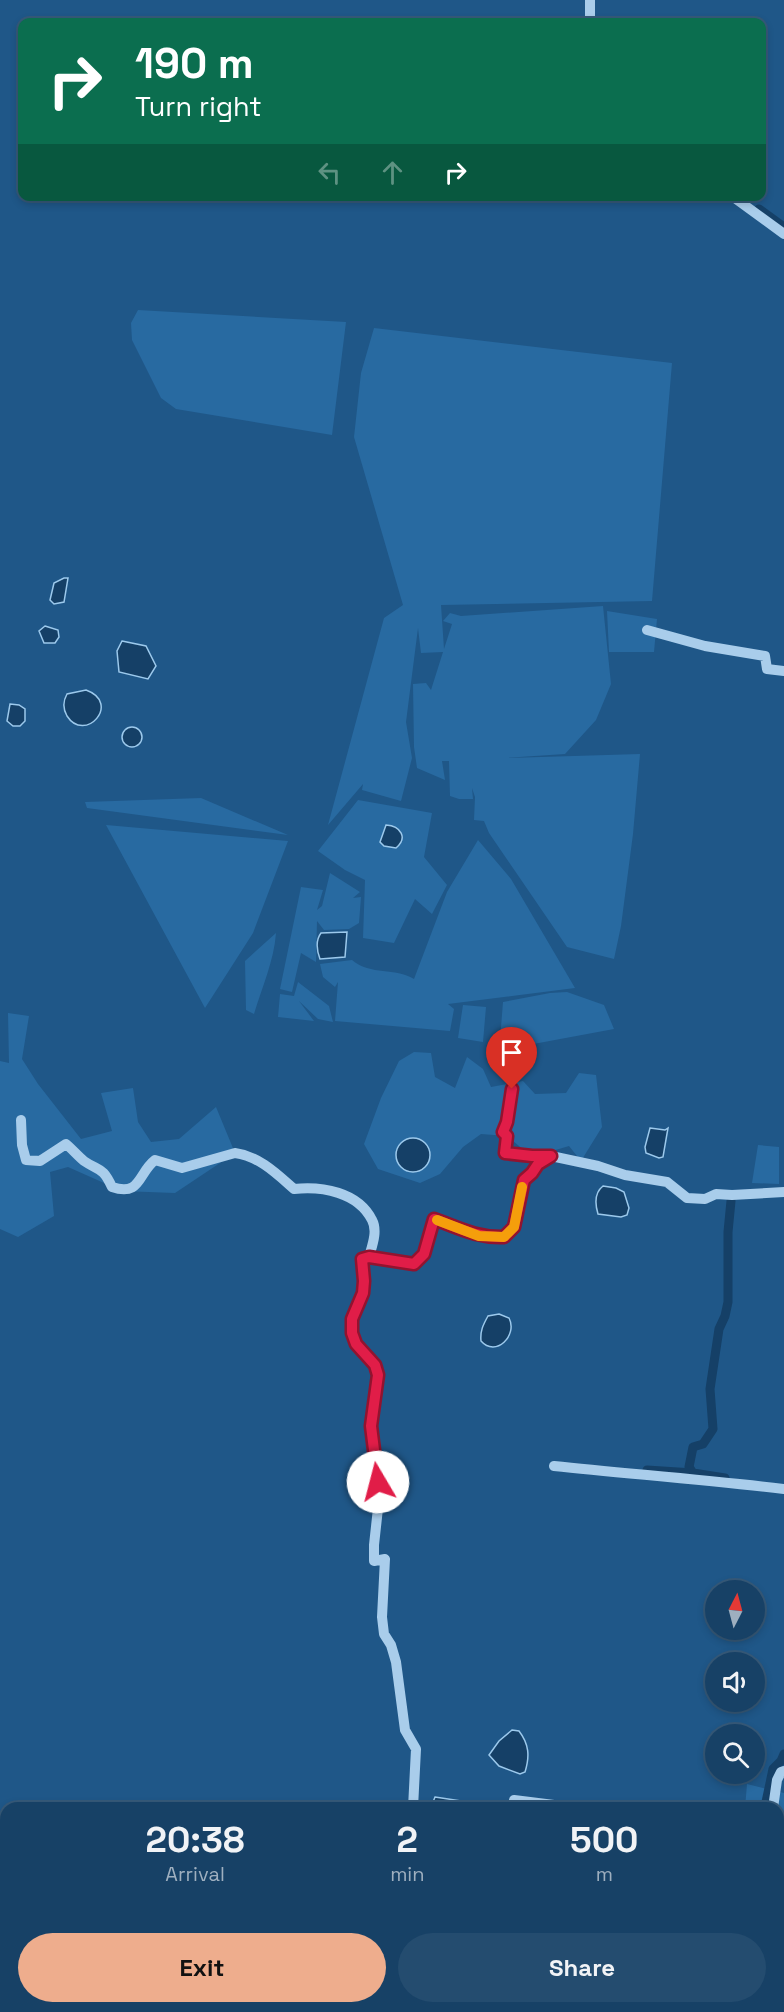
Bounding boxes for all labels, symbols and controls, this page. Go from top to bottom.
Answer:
text: 190 m [135,37,254,90]
icon: right [36,42,114,120]
text: Turn right [135,89,262,124]
icon: left [313,156,346,189]
icon: ahead [376,156,409,189]
icon: right [439,156,472,189]
pin [486,1027,537,1089]
icon: arrive [495,1036,528,1069]
position arrow [346,1450,410,1514]
north arrow [705,1580,765,1640]
map controls [705,1580,765,1784]
button: sound [705,1652,765,1712]
button: search [705,1724,765,1784]
text: 20:38 [146,1817,245,1863]
text: 2 [397,1817,418,1863]
text: 500 [570,1817,638,1863]
text: Arrival [165,1861,225,1887]
text: min [390,1861,425,1887]
text: m [596,1861,613,1887]
button: Exit [18,1933,386,2002]
button: Share [398,1933,766,2002]

